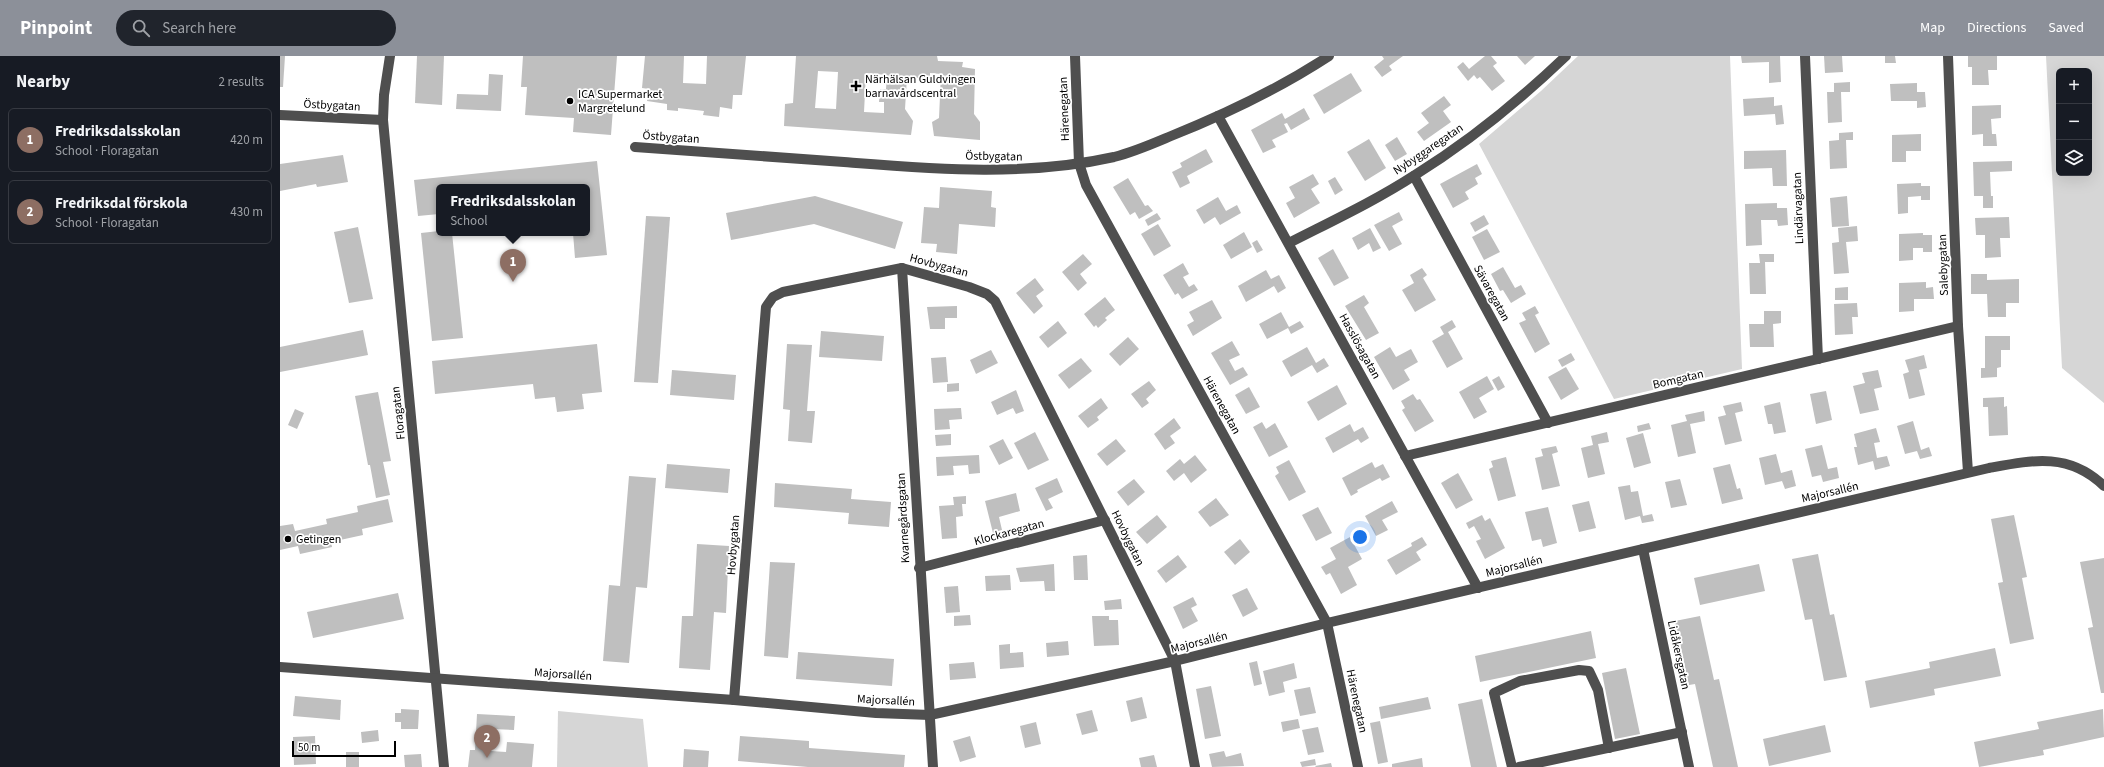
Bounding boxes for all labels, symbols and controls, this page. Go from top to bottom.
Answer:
search box [116,10,396,46]
text: Pinpoint [20,15,92,42]
icon: search [130,17,152,39]
text: Search here [162,18,236,39]
text: Map [1920,18,1945,38]
text: Directions [1967,18,2026,38]
text: Saved [2048,18,2084,38]
map controls [2056,68,2092,176]
button: + [2056,68,2092,104]
text: Nearby [16,70,70,94]
place label: Närhälsan Guldvingen barnavårdscentral [865,71,976,102]
text: 2 results [219,73,264,91]
street label: Härenegatan [1055,76,1074,141]
marker: Närhälsan Guldvingen barnavårdscentral [850,80,862,92]
place label: ICA Supermarket Margretelund [578,86,662,117]
street label: Östbygatan [303,96,361,115]
marker: ICA Supermarket Margretelund [565,96,575,106]
button: − [2056,104,2092,140]
street label: Nybyggaregatan [1390,120,1467,179]
text: Fredriksdalsskolan [55,121,181,142]
street label: Östbygatan [642,127,700,148]
text: 1 [27,131,33,149]
text: 420 m [230,131,263,149]
button: layers [2056,140,2092,176]
text: School · Floragatan [55,142,159,160]
street label: Östbygatan [965,148,1023,165]
street label: Lindärvagatan [1789,172,1808,244]
popup [436,184,590,236]
text: Fredriksdalsskolan [450,191,576,212]
text: Fredriksdal förskola [55,193,188,214]
text: 2 [27,203,33,221]
text: 430 m [230,203,263,221]
text: School [450,212,488,230]
text: School · Floragatan [55,214,159,232]
street label: Salebygatan [1934,234,1953,296]
pin: 1 [500,249,526,282]
street label: Hovbygatan [908,249,970,281]
street label: Sävaregatan [1469,262,1514,324]
street label: Hasslösagatan [1335,310,1385,382]
street label: Bomgatan [1651,365,1705,394]
street label: Härenegatan [1199,373,1245,438]
street label: Floragatan [387,385,410,440]
street label: Kvarnegårdsgatan [893,472,914,564]
street label: Majorsallén [1800,478,1860,507]
street label: Hovbygatan [1107,507,1148,569]
street label: Hovbygatan [723,514,744,576]
street label: Klockaregatan [972,515,1046,550]
your location [1350,527,1370,547]
place label: Getingen [296,531,341,548]
marker: Getingen [283,534,293,544]
street label: Majorsallén [1484,551,1544,582]
street label: Lidåkersgatan [1663,619,1694,691]
street label: Majorsallén [1169,627,1229,658]
street label: Majorsallén [533,664,593,685]
street label: Härenegatan [1341,668,1372,734]
street label: Majorsallén [857,690,915,711]
pin: 2 [474,725,500,758]
scale bar [292,739,396,758]
text: 50 m [298,740,320,755]

